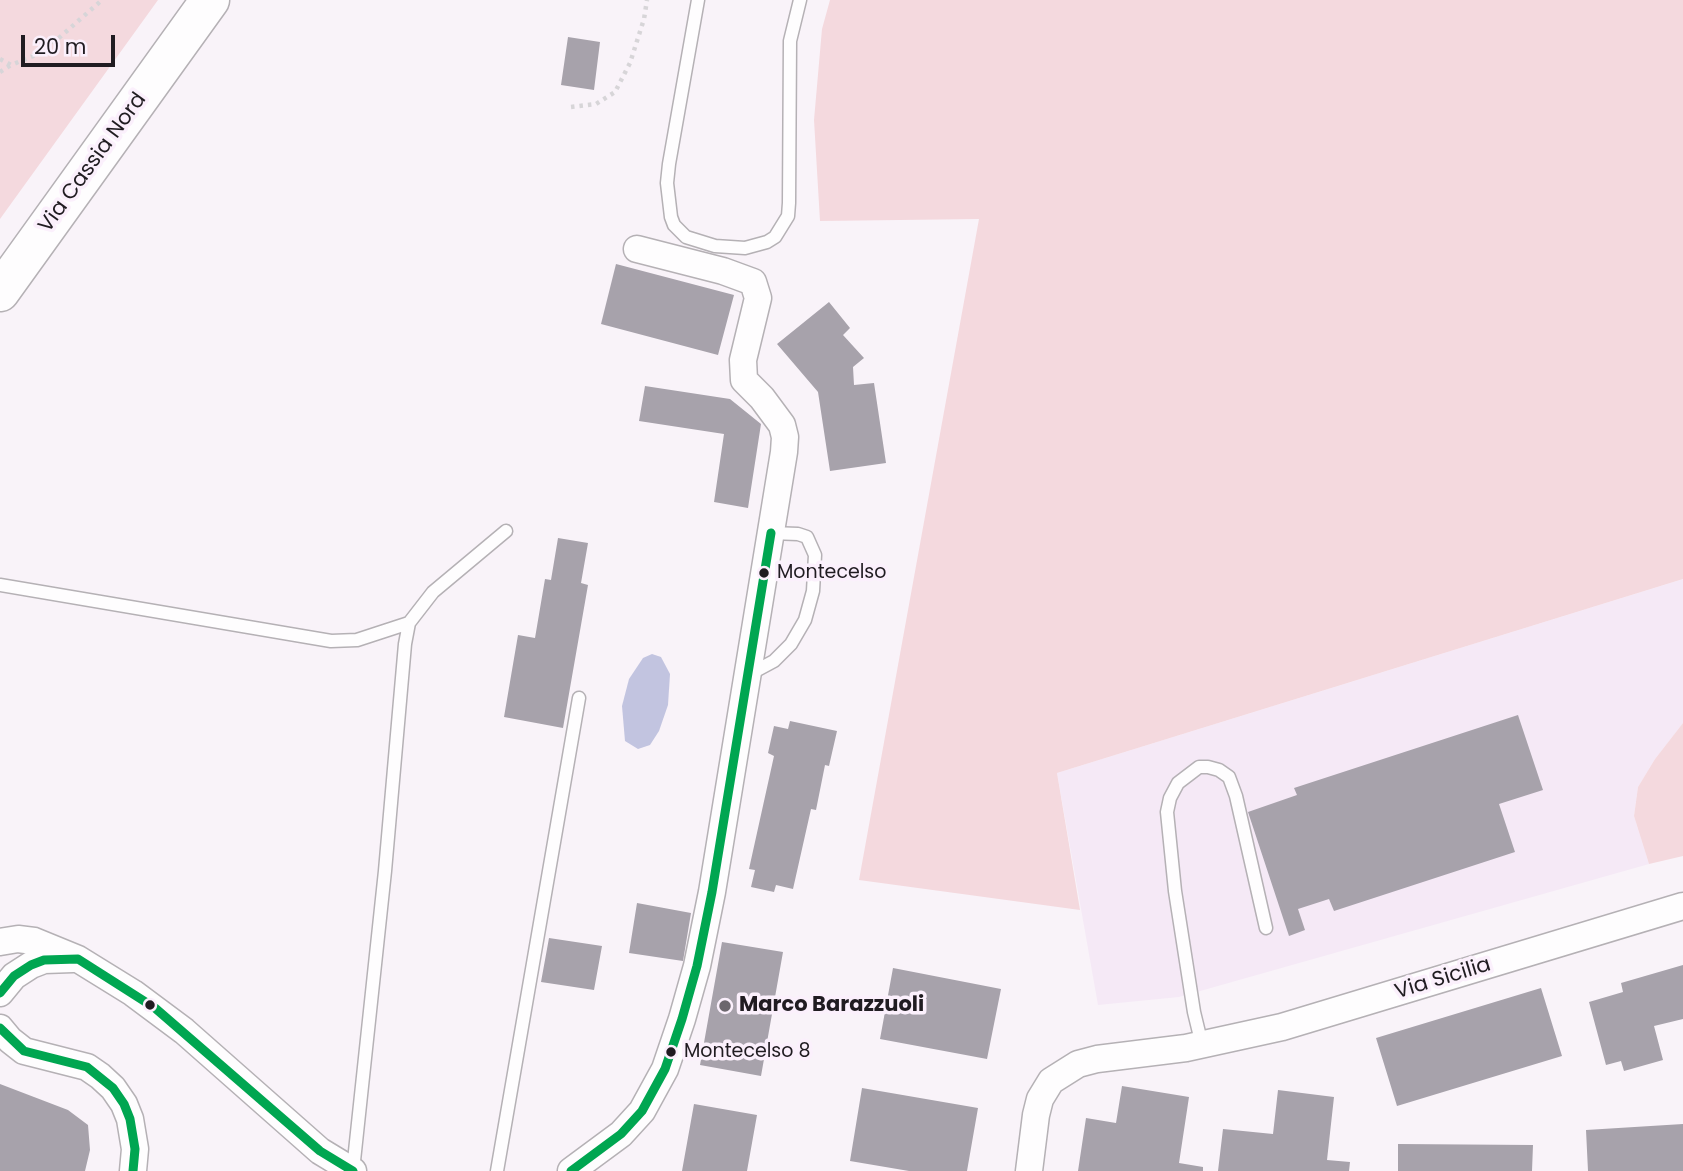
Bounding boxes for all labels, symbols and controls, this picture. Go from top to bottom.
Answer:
scale bar [24,21,119,65]
text: 20 m [34,32,87,61]
street label: Via Cassia Nord [34,88,152,238]
place label: Montecelso [777,562,886,584]
marker: Montecelso [757,566,771,580]
street label: Via Sicilia [1392,952,1494,1006]
place label: Marco Barazzuoli [739,993,924,1019]
unlabelled marker [143,998,157,1012]
marker: Marco Barazzuoli [717,998,733,1014]
place label: Montecelso 8 [684,1041,811,1063]
marker: Montecelso 8 [664,1045,678,1059]

